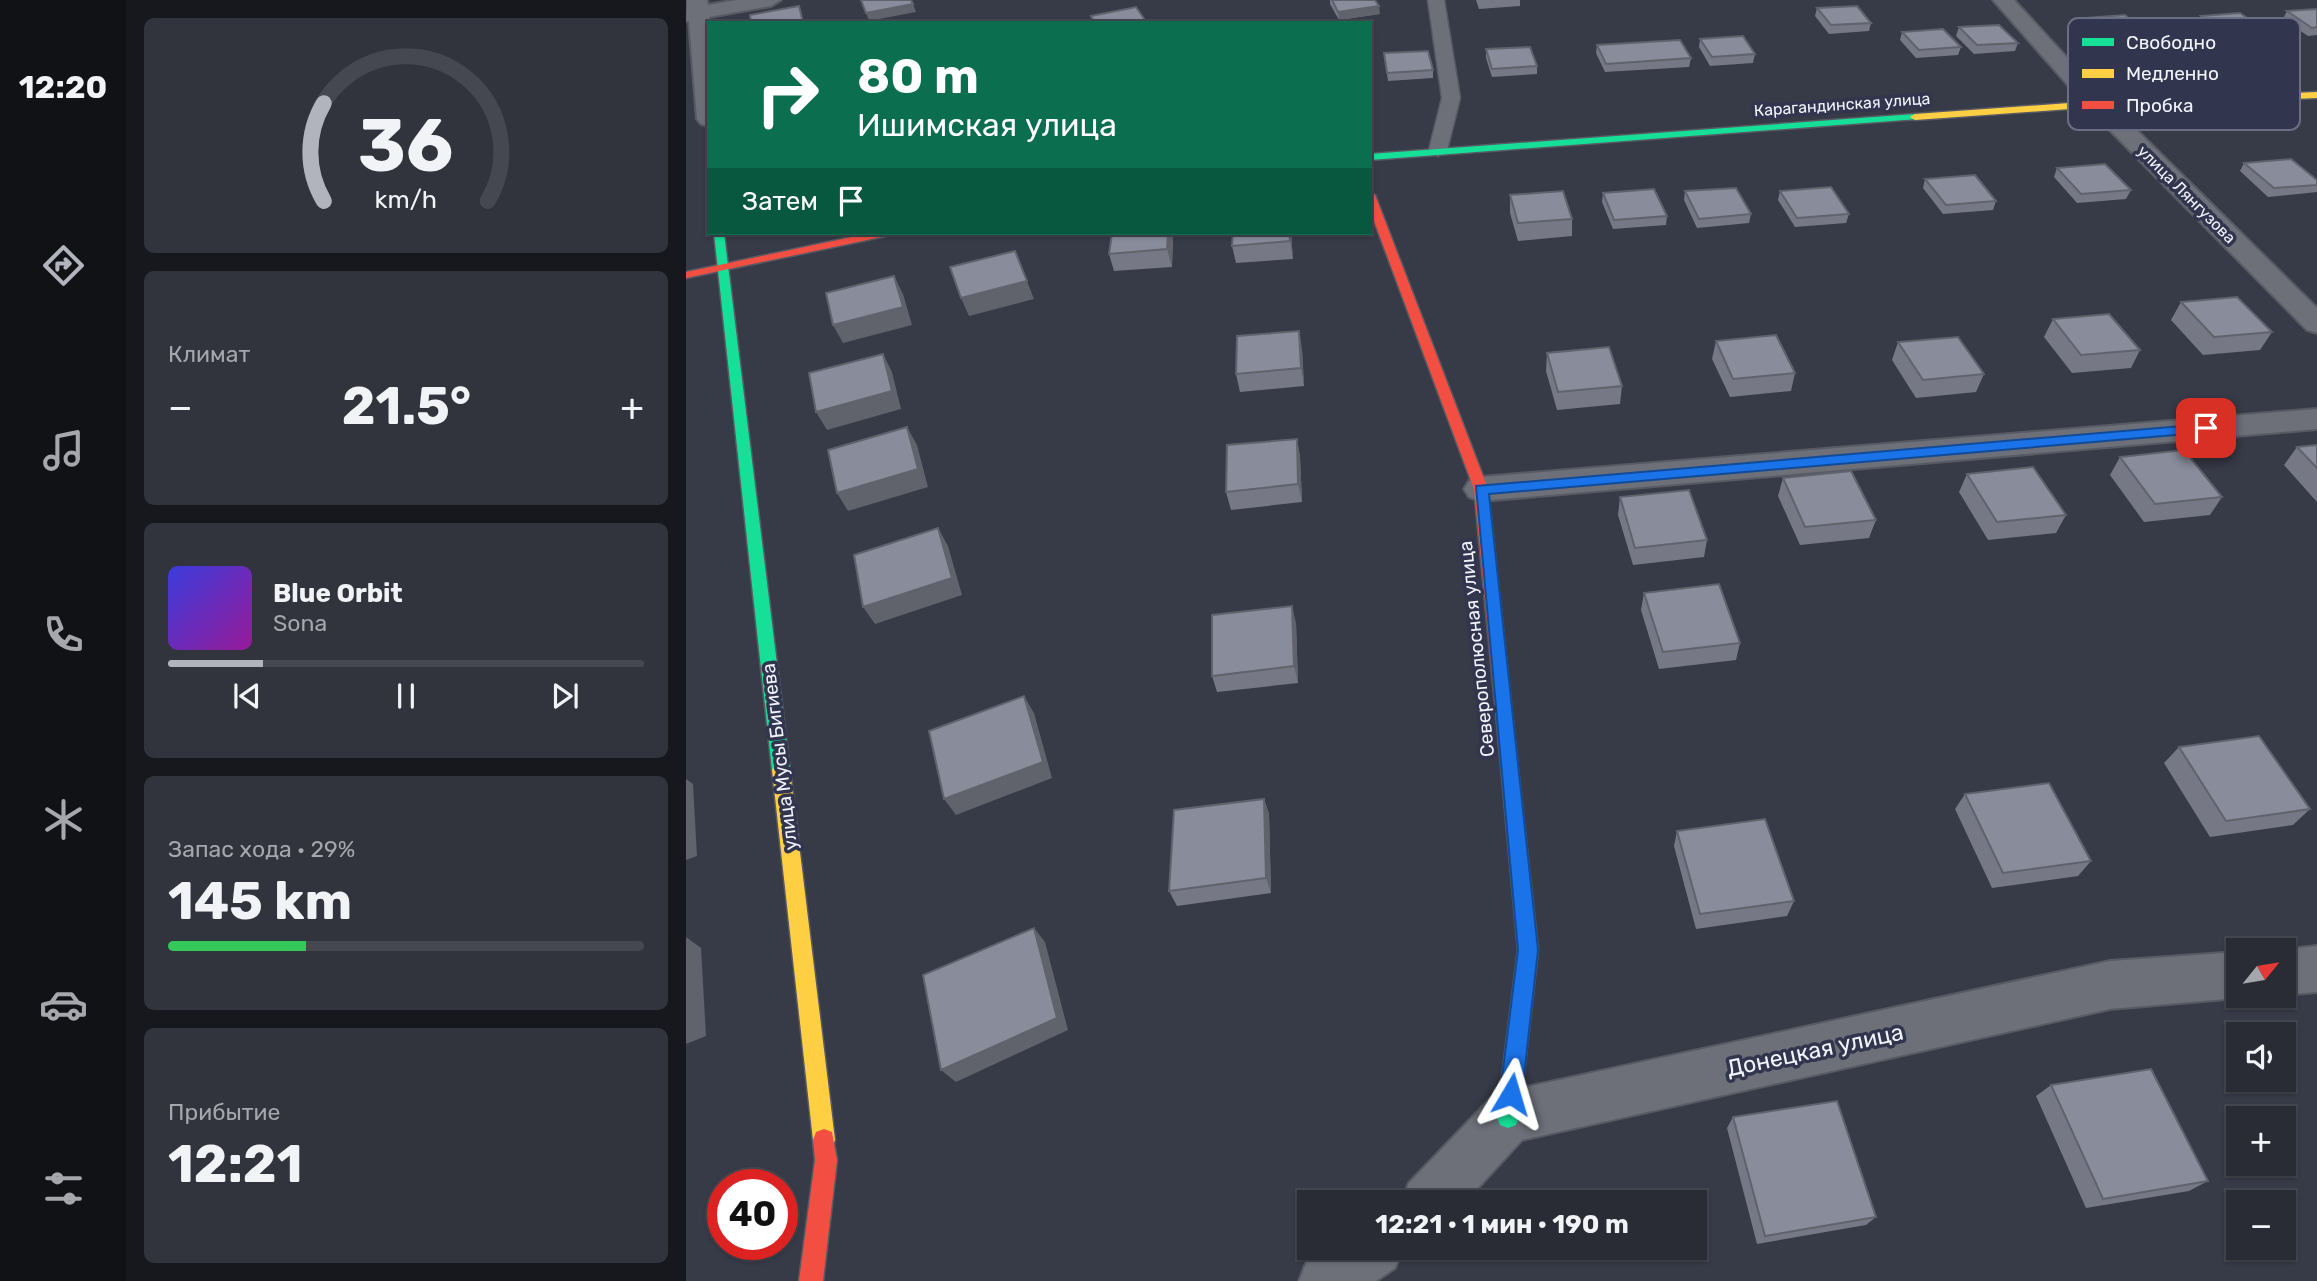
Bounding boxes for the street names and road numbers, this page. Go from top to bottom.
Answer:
street label: Карагандинская улица [1753,89,1931,120]
street label: улица Лянгузова [2134,141,2240,247]
street label: Северополюсная улица [1454,540,1499,758]
street label: улица Мусы Бигиева [757,662,802,852]
street label: Донецкая улица [1724,1018,1906,1082]

